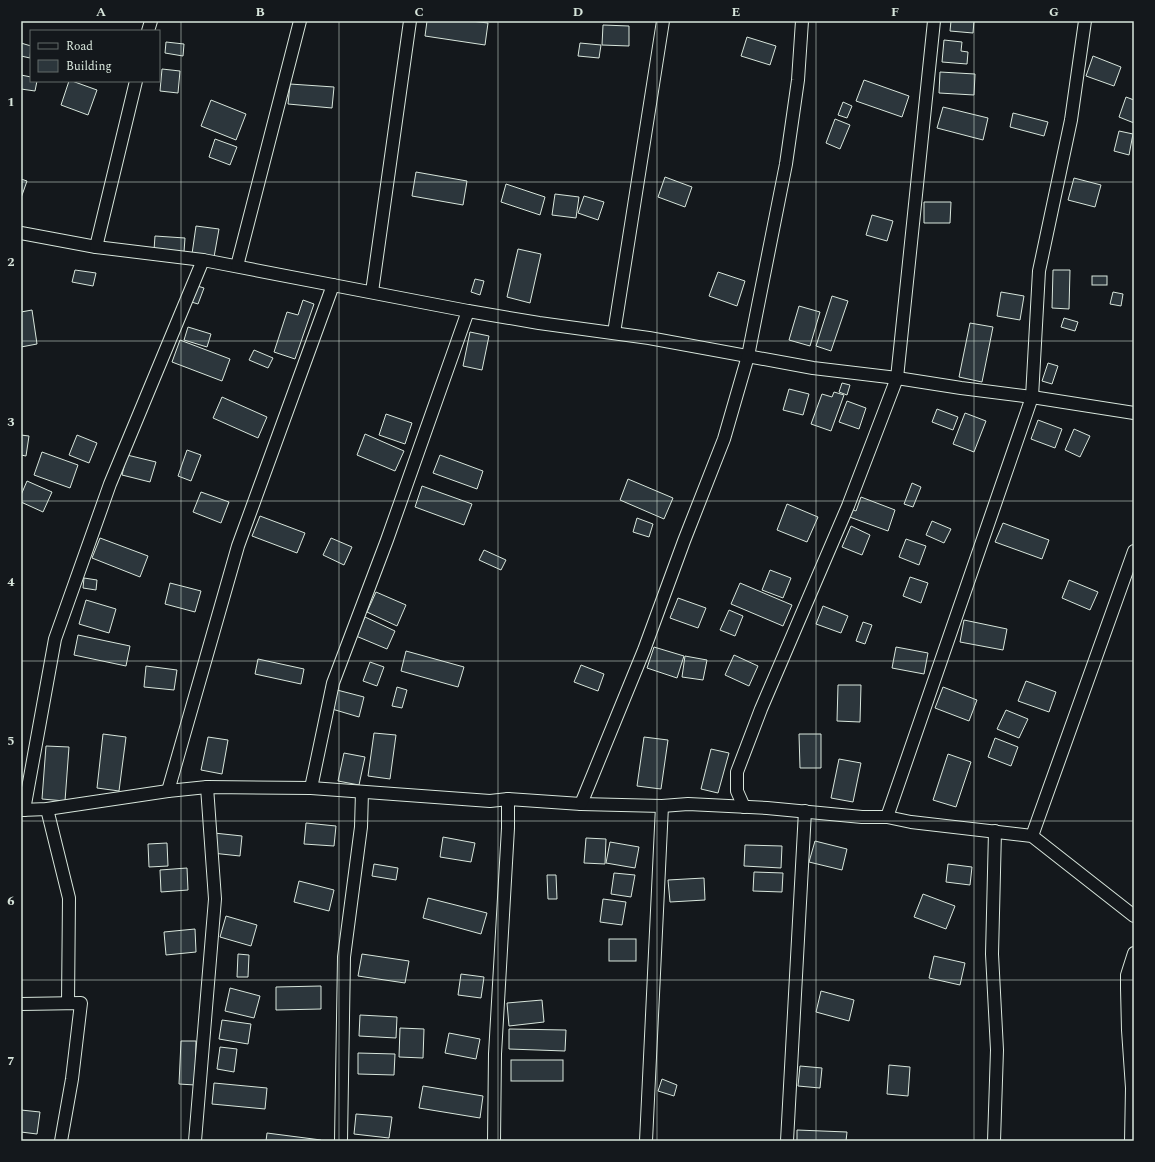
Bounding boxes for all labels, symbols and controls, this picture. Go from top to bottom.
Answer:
text: A [96,2,106,22]
text: B [255,2,265,22]
text: C [414,2,424,22]
text: D [573,2,583,22]
text: E [732,2,741,22]
text: F [891,2,899,22]
text: G [1049,2,1059,22]
legend [30,30,160,82]
text: Road [66,37,93,56]
text: Building [66,57,112,76]
text: 1 [7,92,15,112]
text: 2 [7,252,15,272]
text: 3 [7,412,15,432]
text: 4 [7,572,15,592]
text: 5 [7,731,15,751]
text: 6 [7,891,15,911]
text: 7 [7,1051,15,1071]

